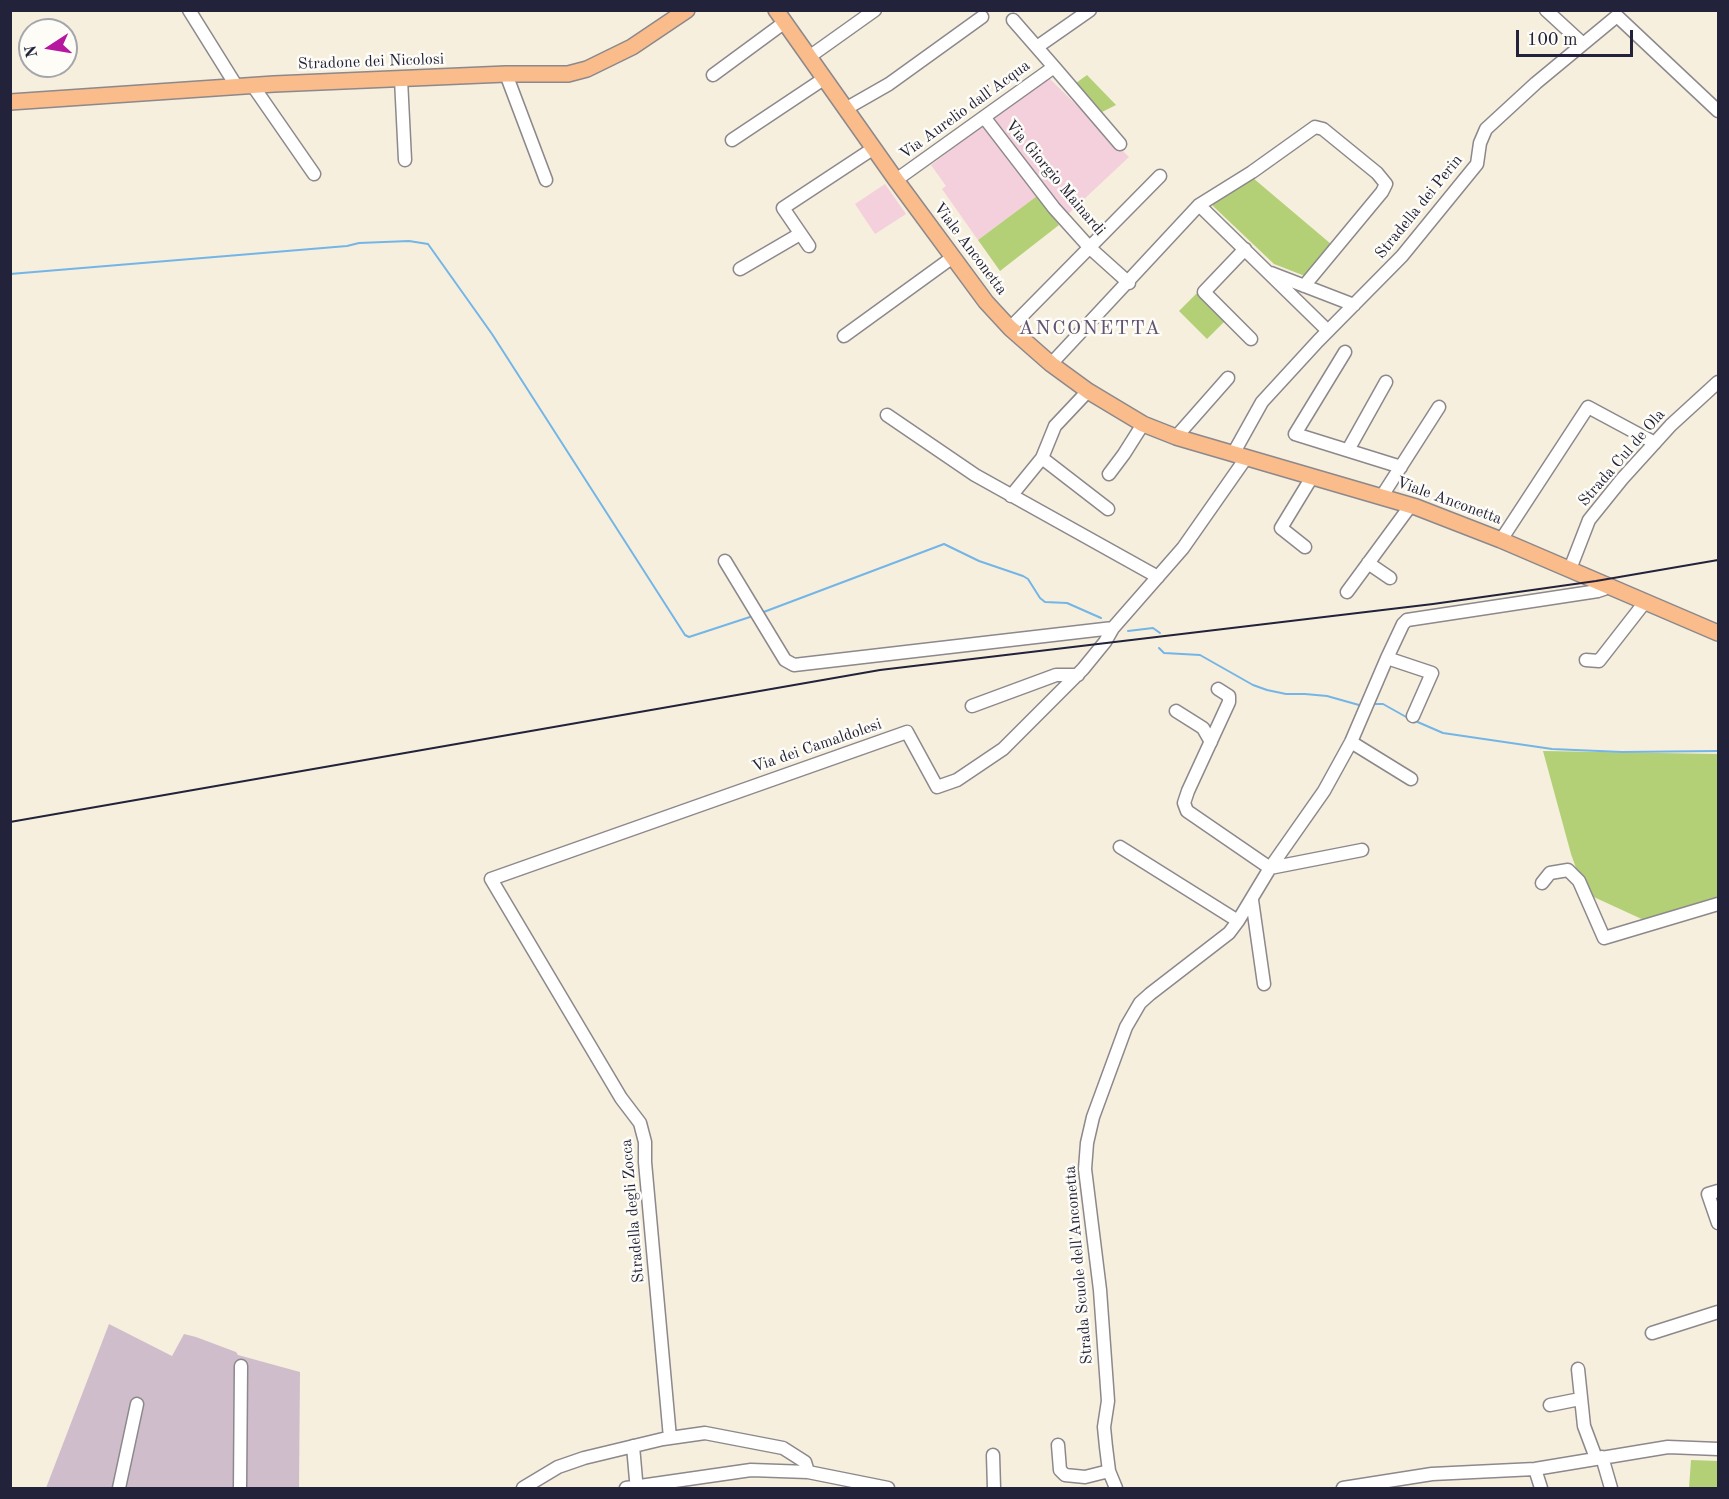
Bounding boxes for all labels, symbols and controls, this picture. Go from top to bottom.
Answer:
north arrow [18,18,78,78]
scale bar [1519,18,1636,56]
text: 100 m [1527,31,1578,49]
text: N [23,44,41,59]
street label: Stradone dei Nicolosi [298,50,444,74]
street label: Via Aurelio dall'Acqua [896,56,1034,164]
street label: Via Giorgio Mainardi [1001,116,1109,240]
street label: Stradella dei Perin [1371,151,1467,263]
street label: Viale Anconetta [929,199,1011,299]
district label: ANCONETTA [1018,317,1162,341]
street label: Strada Cul de Ola [1575,406,1669,510]
street label: Viale Anconetta [1394,473,1504,529]
street label: Via dei Camaldolesi [750,715,884,777]
street label: Stradella degli Zocca [617,1138,649,1284]
street label: Strada Scuole dell'Anconetta [1061,1165,1097,1365]

